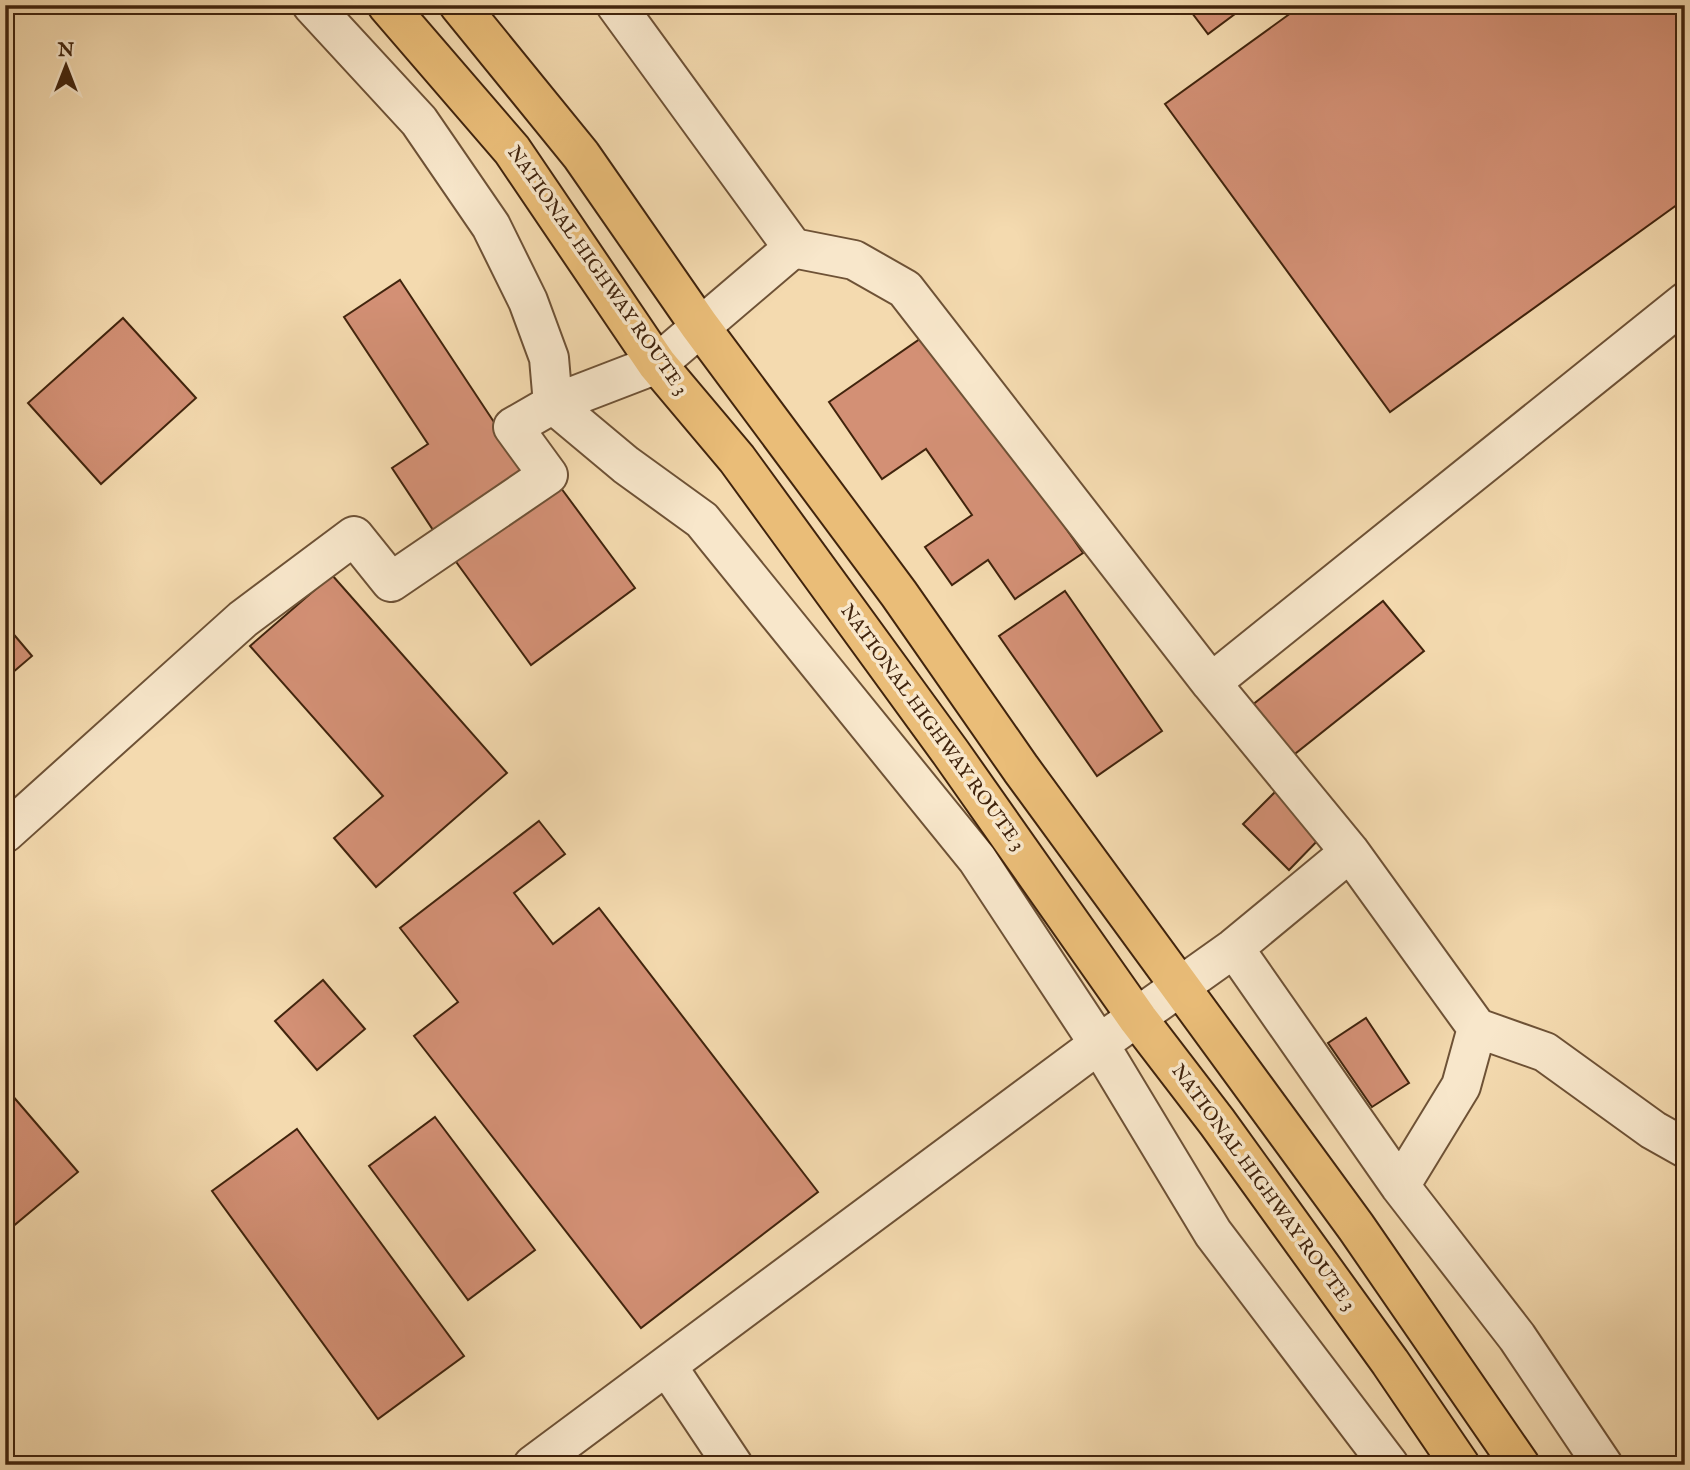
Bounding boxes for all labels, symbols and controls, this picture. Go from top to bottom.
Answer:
north arrow [32,32,102,102]
text: N [57,39,75,63]
street label: NATIONAL HIGHWAY ROUTE 3 [501,142,693,400]
street label: NATIONAL HIGHWAY ROUTE 3 [834,600,1030,856]
street label: NATIONAL HIGHWAY ROUTE 3 [1165,1060,1361,1316]

